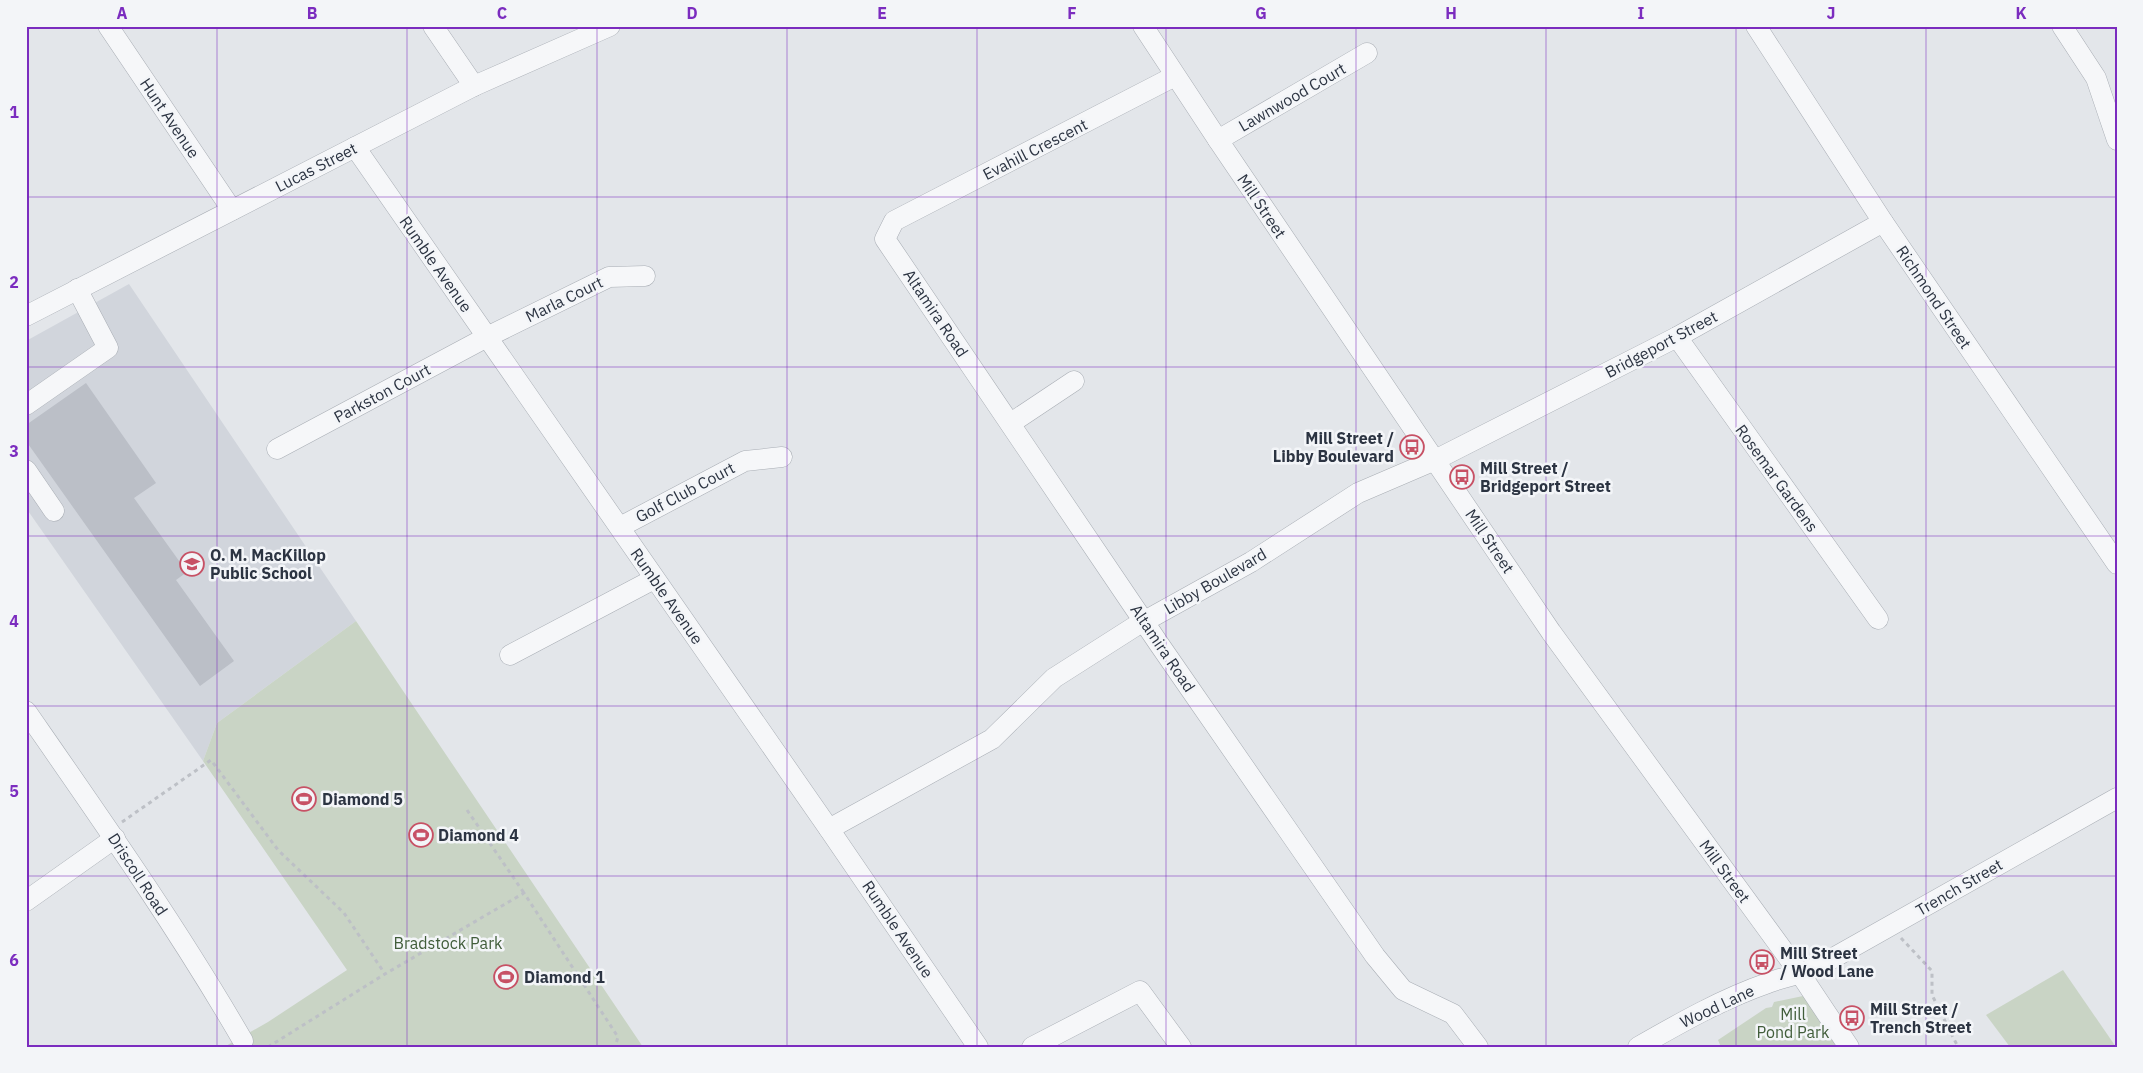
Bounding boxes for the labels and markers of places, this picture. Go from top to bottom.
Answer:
place label: Mill Street / Libby Boulevard [1273,428,1394,466]
bus stop icon: Mill Street / Libby Boulevard [1399,434,1425,460]
place label: Mill Street / Bridgeport Street [1480,458,1611,496]
bus stop icon: Mill Street / Bridgeport Street [1449,464,1475,490]
place label: O. M. MacKillop Public School [210,545,326,583]
school or university icon: O. M. MacKillop Public School [179,551,205,577]
sports icon: Diamond 5 [291,786,317,812]
place label: Diamond 5 [322,789,403,809]
sports icon: Diamond 4 [408,822,434,848]
place label: Diamond 4 [438,825,519,845]
place label: Mill Street / Wood Lane [1780,943,1874,981]
bus stop icon: Mill Street / Wood Lane [1749,949,1775,975]
sports icon: Diamond 1 [493,964,519,990]
place label: Diamond 1 [524,967,605,987]
place label: Mill Street / Trench Street [1870,999,1972,1037]
bus stop icon: Mill Street / Trench Street [1839,1005,1865,1031]

